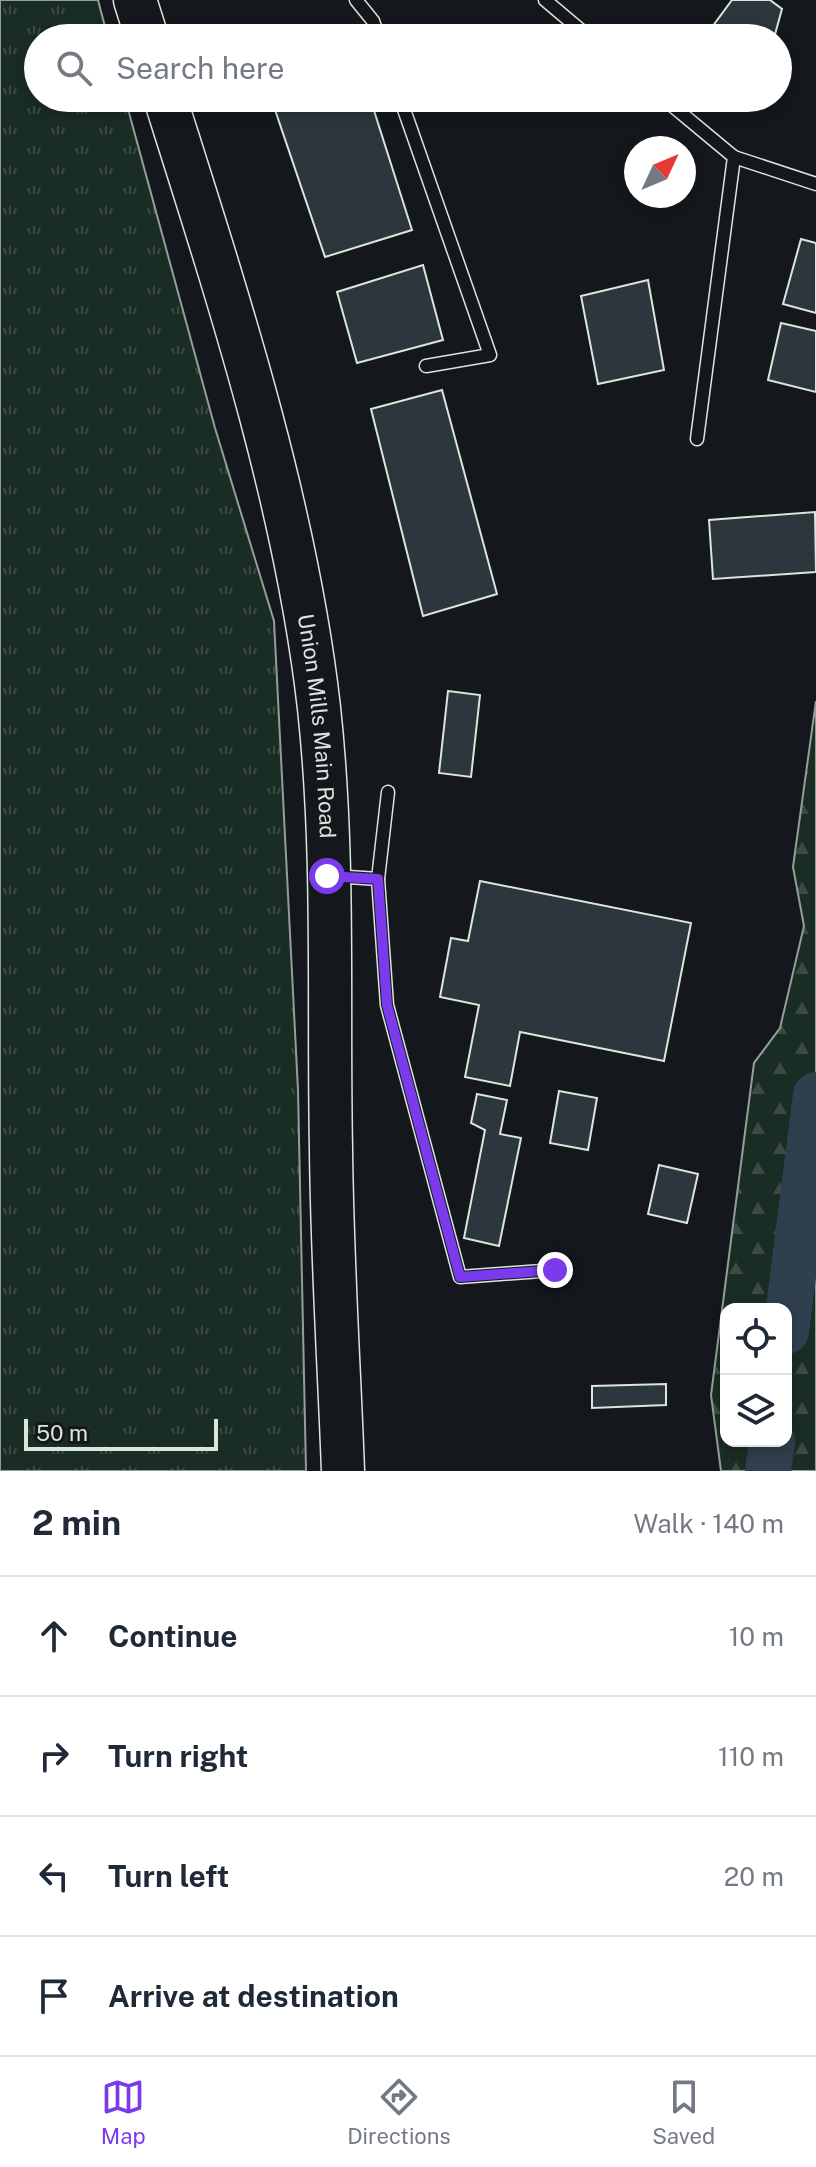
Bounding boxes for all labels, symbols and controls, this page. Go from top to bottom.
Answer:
search box [24,24,792,112]
icon: search [52,46,96,90]
text: Search here [116,50,284,86]
north arrow [624,136,696,208]
street label: Union Mills Main Road [293,612,341,839]
route start [309,858,345,894]
route end [537,1252,573,1288]
map controls [720,1303,792,1447]
button: locate [720,1303,792,1375]
button: layers [720,1375,792,1447]
scale bar [24,1415,218,1451]
text: 50 m [36,1420,88,1446]
text: 2 min [32,1503,121,1543]
text: Walk · 140 m [634,1508,784,1539]
icon: ahead [32,1614,76,1658]
text: Continue [108,1618,238,1654]
text: 10 m [729,1621,784,1652]
icon: right [32,1734,76,1778]
text: Turn right [108,1738,248,1774]
text: 110 m [718,1741,784,1772]
icon: left [32,1854,76,1898]
text: Turn left [108,1858,229,1894]
text: 20 m [724,1861,784,1892]
icon: arrive [32,1974,76,2018]
text: Arrive at destination [108,1978,399,2014]
tab: Map [101,2075,146,2149]
tab: Directions [347,2075,451,2149]
tab: Saved [652,2075,715,2149]

